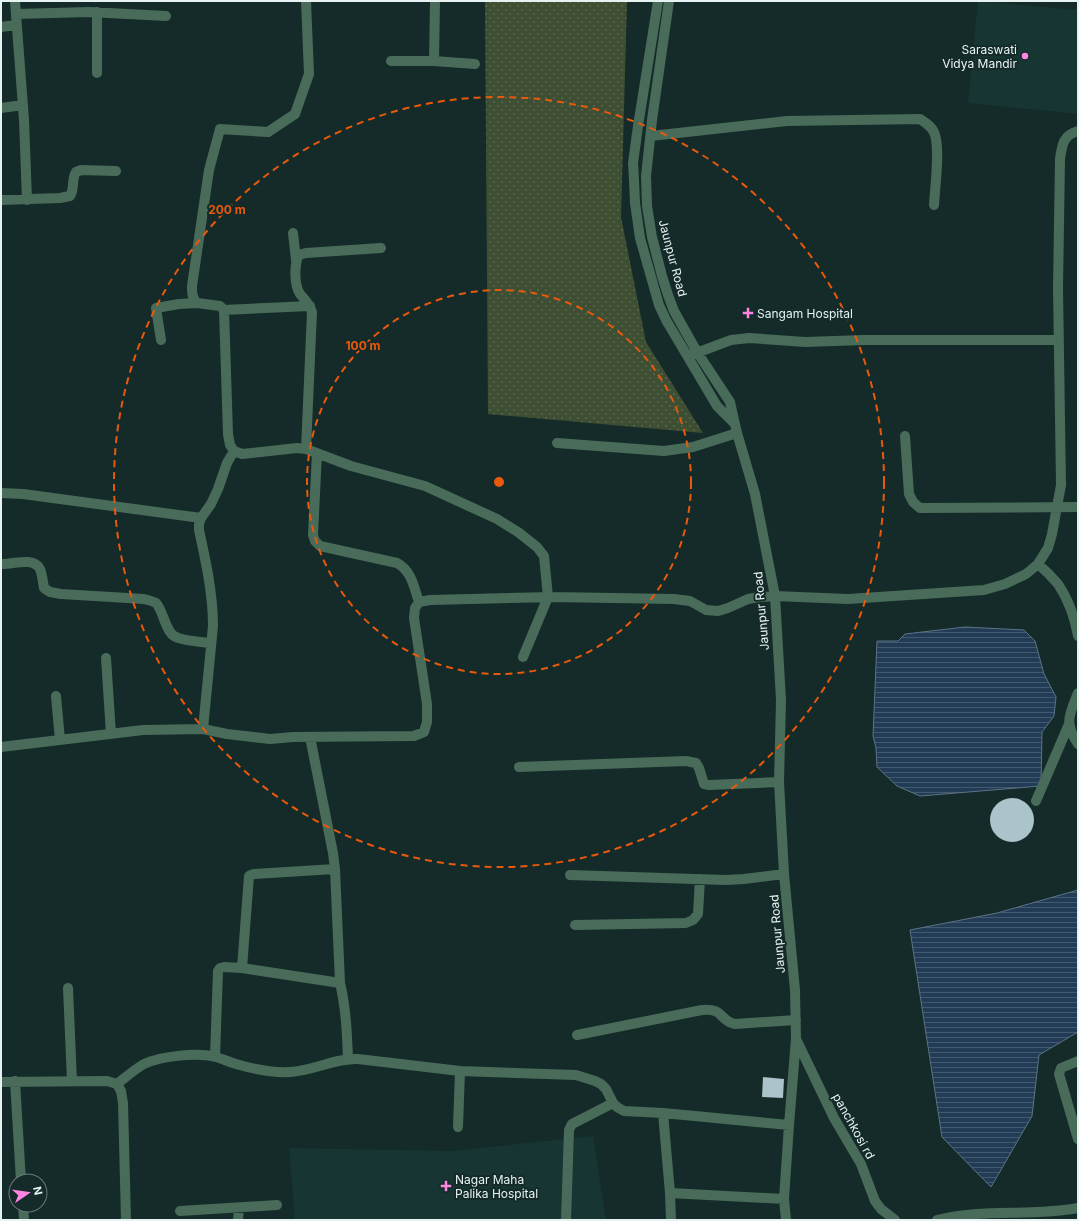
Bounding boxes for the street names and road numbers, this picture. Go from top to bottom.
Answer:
street label: Jaunpur Road [656,218,690,298]
street label: Jaunpur Road [750,571,772,651]
street label: Jaunpur Road [766,894,788,974]
street label: panchkosi rd [830,1090,878,1162]

